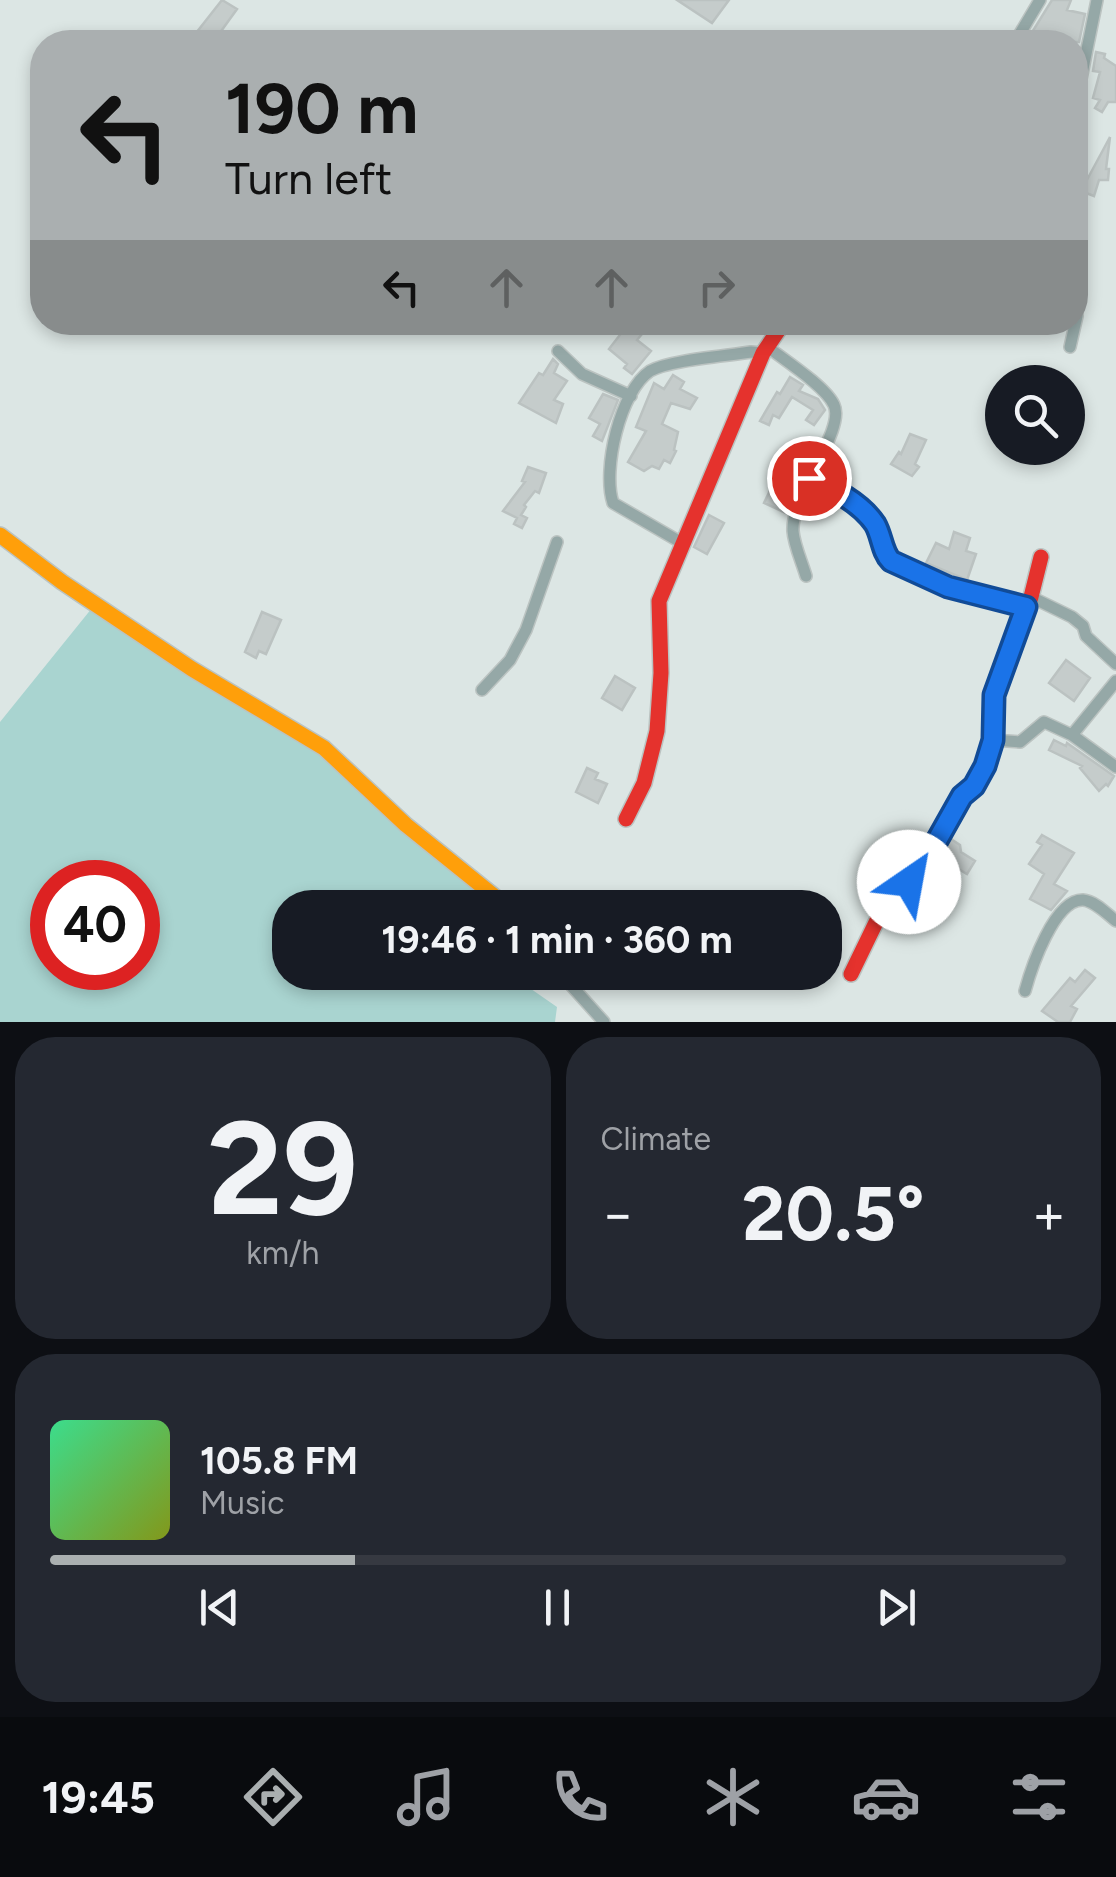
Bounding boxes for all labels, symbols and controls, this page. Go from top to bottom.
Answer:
text: 190 m [225,66,418,151]
icon: left [60,70,190,200]
text: Turn left [225,151,392,205]
icon: left [374,260,429,315]
icon: ahead [479,260,534,315]
icon: ahead [584,260,639,315]
icon: right [689,260,744,315]
map controls [985,365,1085,465]
button: search [985,365,1085,465]
pin [767,436,852,521]
icon: arrive [782,451,837,506]
position arrow [857,830,961,934]
speed limit sign: 40 [30,860,160,990]
text: 19:46 · 1 min · 360 m [381,917,733,963]
text: 29 [207,1091,358,1247]
text: Climate [601,1120,711,1158]
text: 20.5° [742,1169,925,1259]
text: − [601,1181,635,1247]
text: + [1032,1181,1066,1247]
text: km/h [246,1234,319,1272]
text: 105.8 FM [200,1438,358,1484]
text: Music [200,1484,285,1522]
icon: previous [192,1580,247,1635]
icon: pause [530,1580,585,1635]
icon: next [869,1580,924,1635]
icon: directions [238,1762,308,1832]
icon: music [391,1762,461,1832]
icon: phone [545,1762,615,1832]
icon: climate [698,1762,768,1832]
icon: car [851,1762,921,1832]
icon: filters [1004,1762,1074,1832]
text: 19:45 [42,1770,155,1824]

